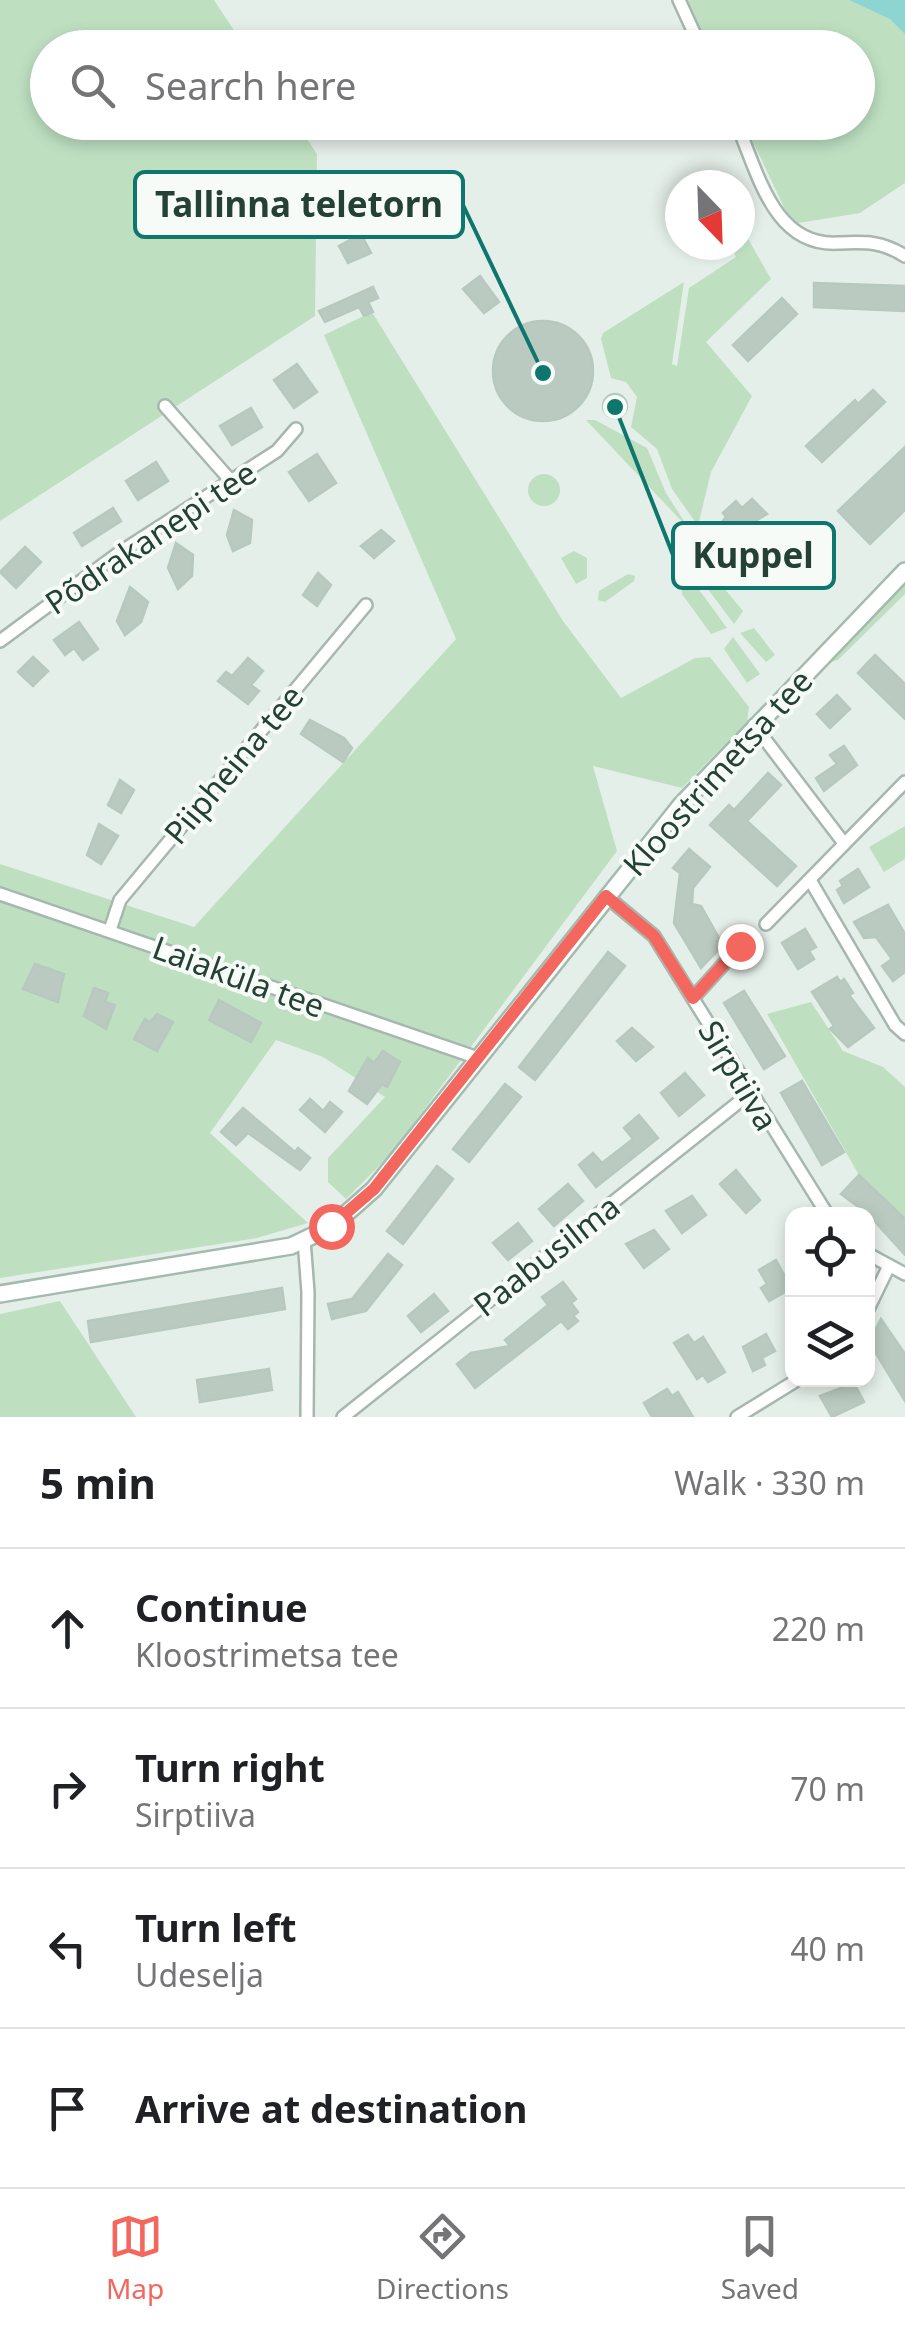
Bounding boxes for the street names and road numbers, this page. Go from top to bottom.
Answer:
street label: Põdrakanepi tee [36,450,264,624]
street label: Kloostrimetsa tee [613,660,821,884]
street label: Piipheina tee [154,675,312,853]
street label: Laiaküla tee [147,925,331,1027]
street label: Sirptiiva [689,1012,789,1138]
street label: Paabusilma [464,1184,628,1326]

